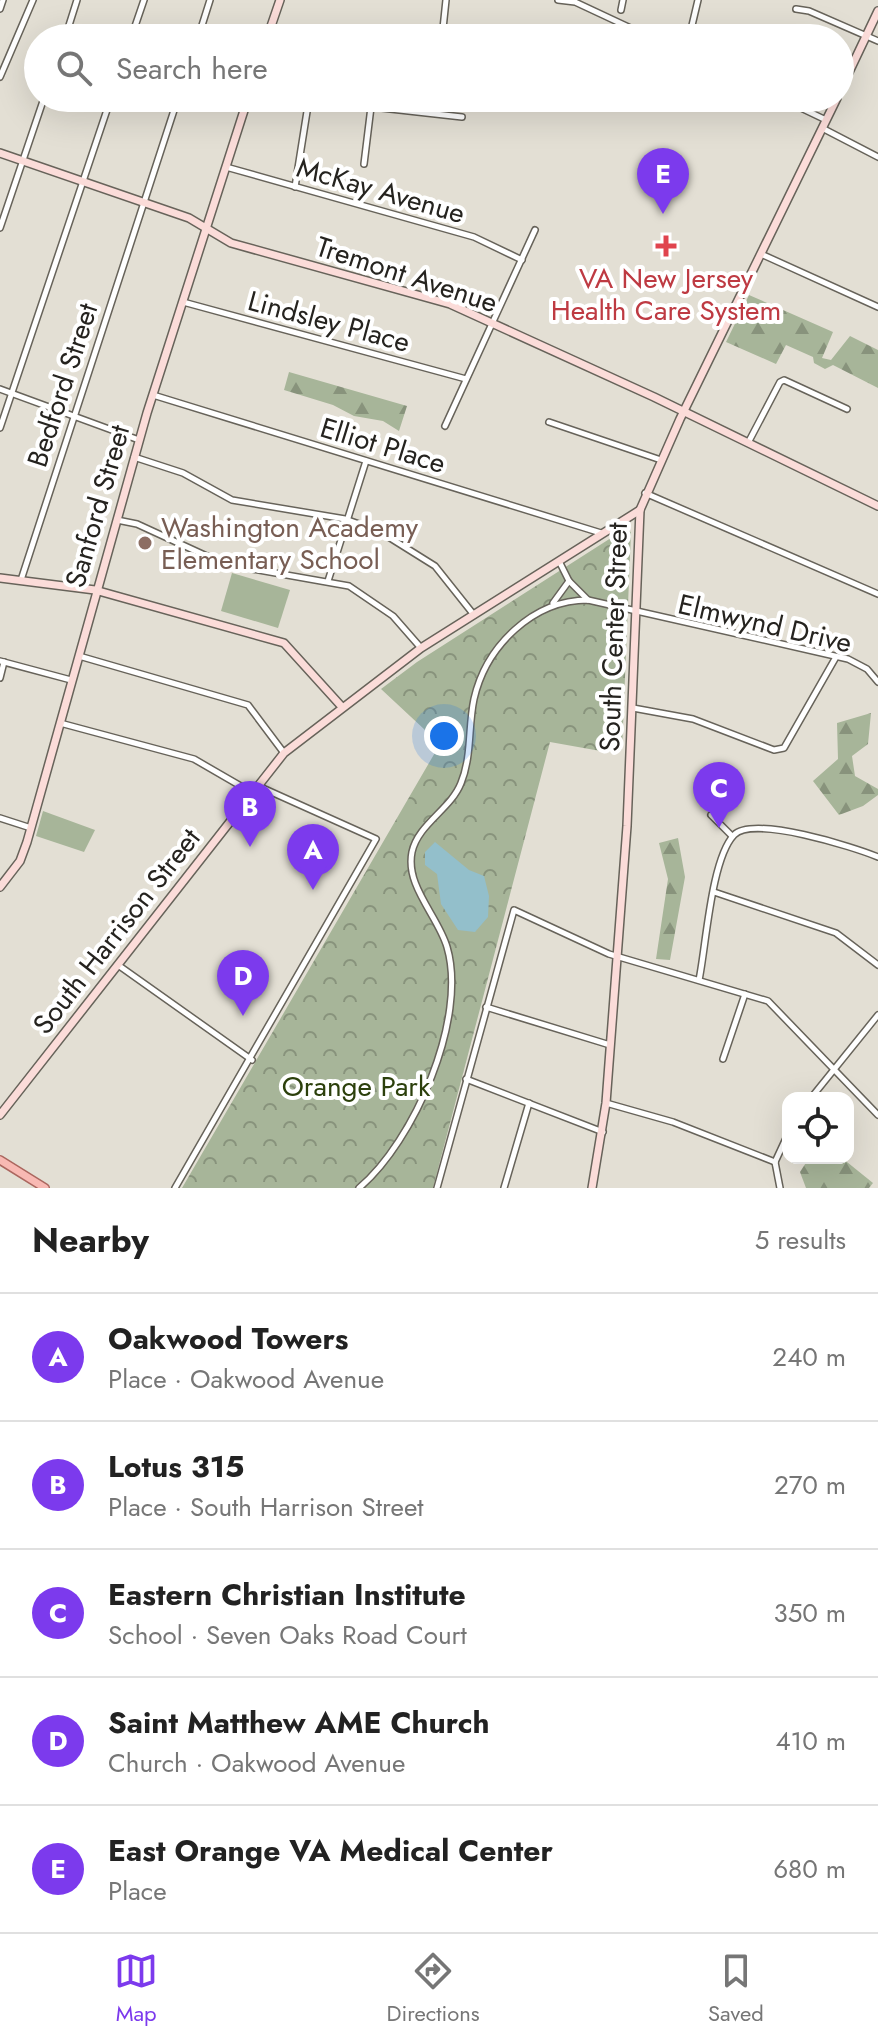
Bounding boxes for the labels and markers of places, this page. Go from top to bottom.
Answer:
pin: E [637,148,689,214]
marker: VA New Jersey Health Care System [655,235,677,257]
place label: VA New Jersey Health Care System [551,258,781,331]
place label: Washington Academy Elementary School [161,507,419,580]
marker: Washington Academy Elementary School [136,534,154,552]
pin: C [693,762,745,828]
pin: B [224,781,276,847]
pin: A [287,824,339,890]
pin: D [217,950,269,1016]

